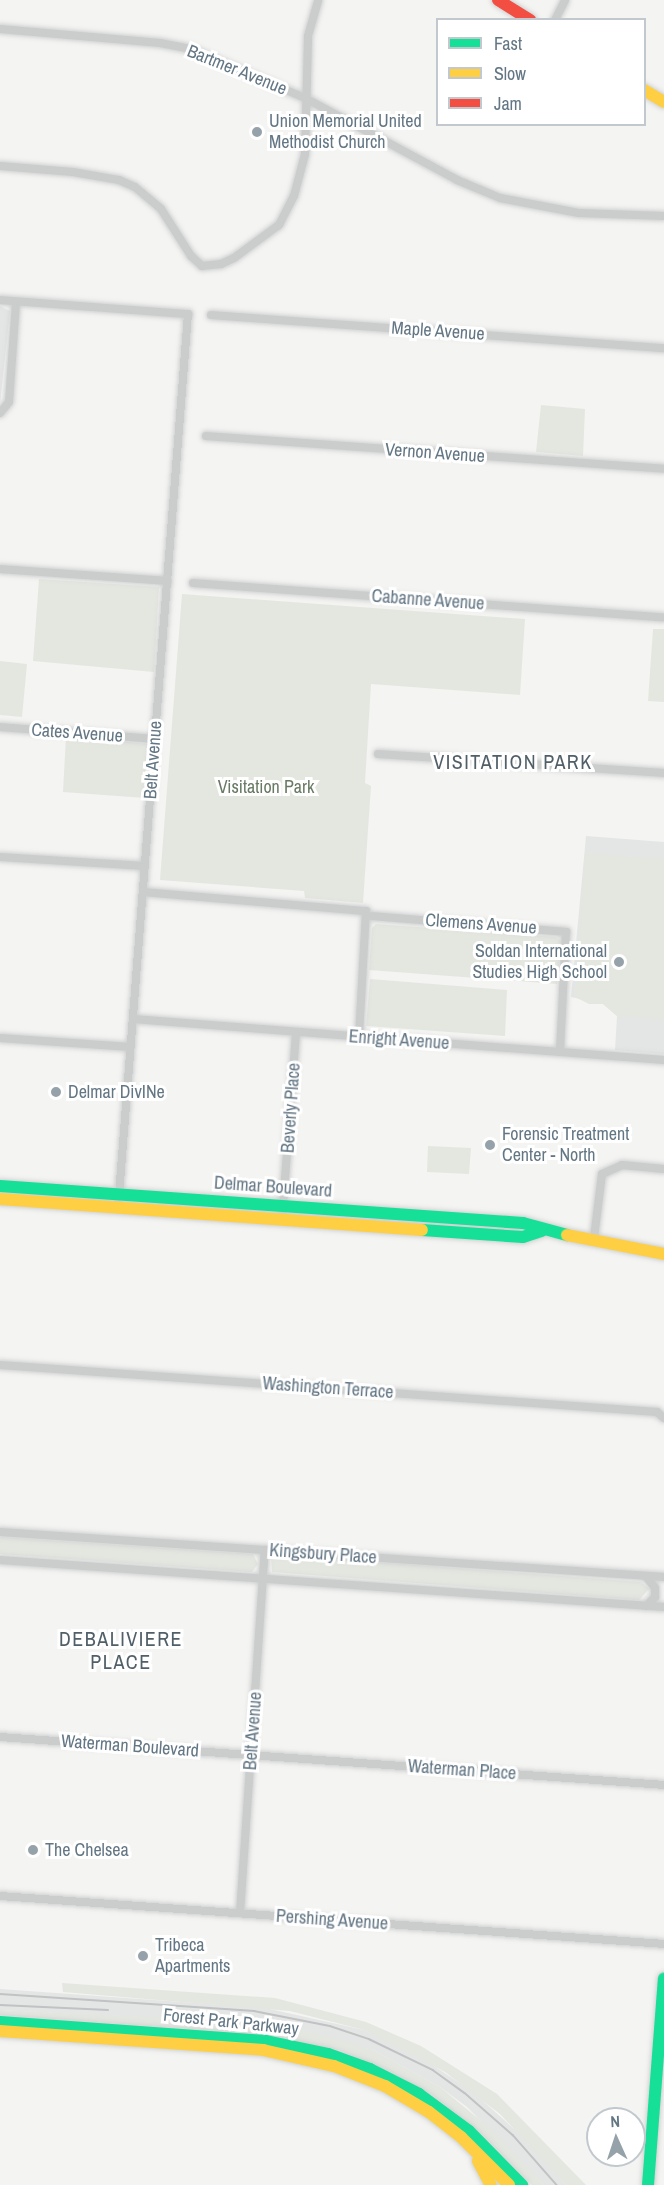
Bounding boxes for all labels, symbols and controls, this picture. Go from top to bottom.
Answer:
legend [436,18,646,126]
text: Fast [494,31,522,56]
street label: Bartmer Avenue [184,40,290,100]
text: Slow [494,61,526,86]
text: Jam [494,91,522,116]
place label: Union Memorial United Methodist Church [269,111,422,154]
marker: Union Memorial United Methodist Church [250,125,264,139]
street label: Maple Avenue [390,317,486,345]
street label: Vernon Avenue [384,439,486,467]
street label: Cabanne Avenue [370,585,486,615]
street label: Cates Avenue [30,719,124,747]
street label: Belt Avenue [139,720,167,800]
district label: VISITATION PARK [433,749,593,773]
park label: Visitation Park [218,776,314,798]
street label: Clemens Avenue [424,909,538,939]
place label: Soldan International Studies High School [472,941,607,984]
marker: Soldan International Studies High School [612,955,626,969]
street label: Enright Avenue [348,1026,450,1054]
street label: Beverly Place [277,1062,305,1154]
place label: Delmar DivINe [68,1081,165,1103]
marker: Delmar DivINe [49,1085,63,1099]
place label: Forensic Treatment Center - North [502,1124,630,1166]
marker: Forensic Treatment Center - North [483,1138,497,1152]
street label: Delmar Boulevard [213,1172,333,1202]
street label: Washington Terrace [262,1373,394,1403]
street label: Kingsbury Place [269,1539,377,1569]
district label: DEBALIVIERE PLACE [59,1626,183,1673]
street label: Belt Avenue [239,1691,267,1771]
street label: Waterman Boulevard [60,1730,200,1762]
street label: Waterman Place [407,1755,517,1785]
place label: The Chelsea [45,1839,129,1861]
marker: The Chelsea [26,1843,40,1857]
street label: Pershing Avenue [275,1905,389,1935]
place label: Tribeca Apartments [155,1935,230,1978]
marker: Tribeca Apartments [136,1949,150,1963]
street label: Forest Park Parkway [162,2004,300,2040]
north arrow [586,2107,646,2167]
text: N [610,2110,620,2132]

